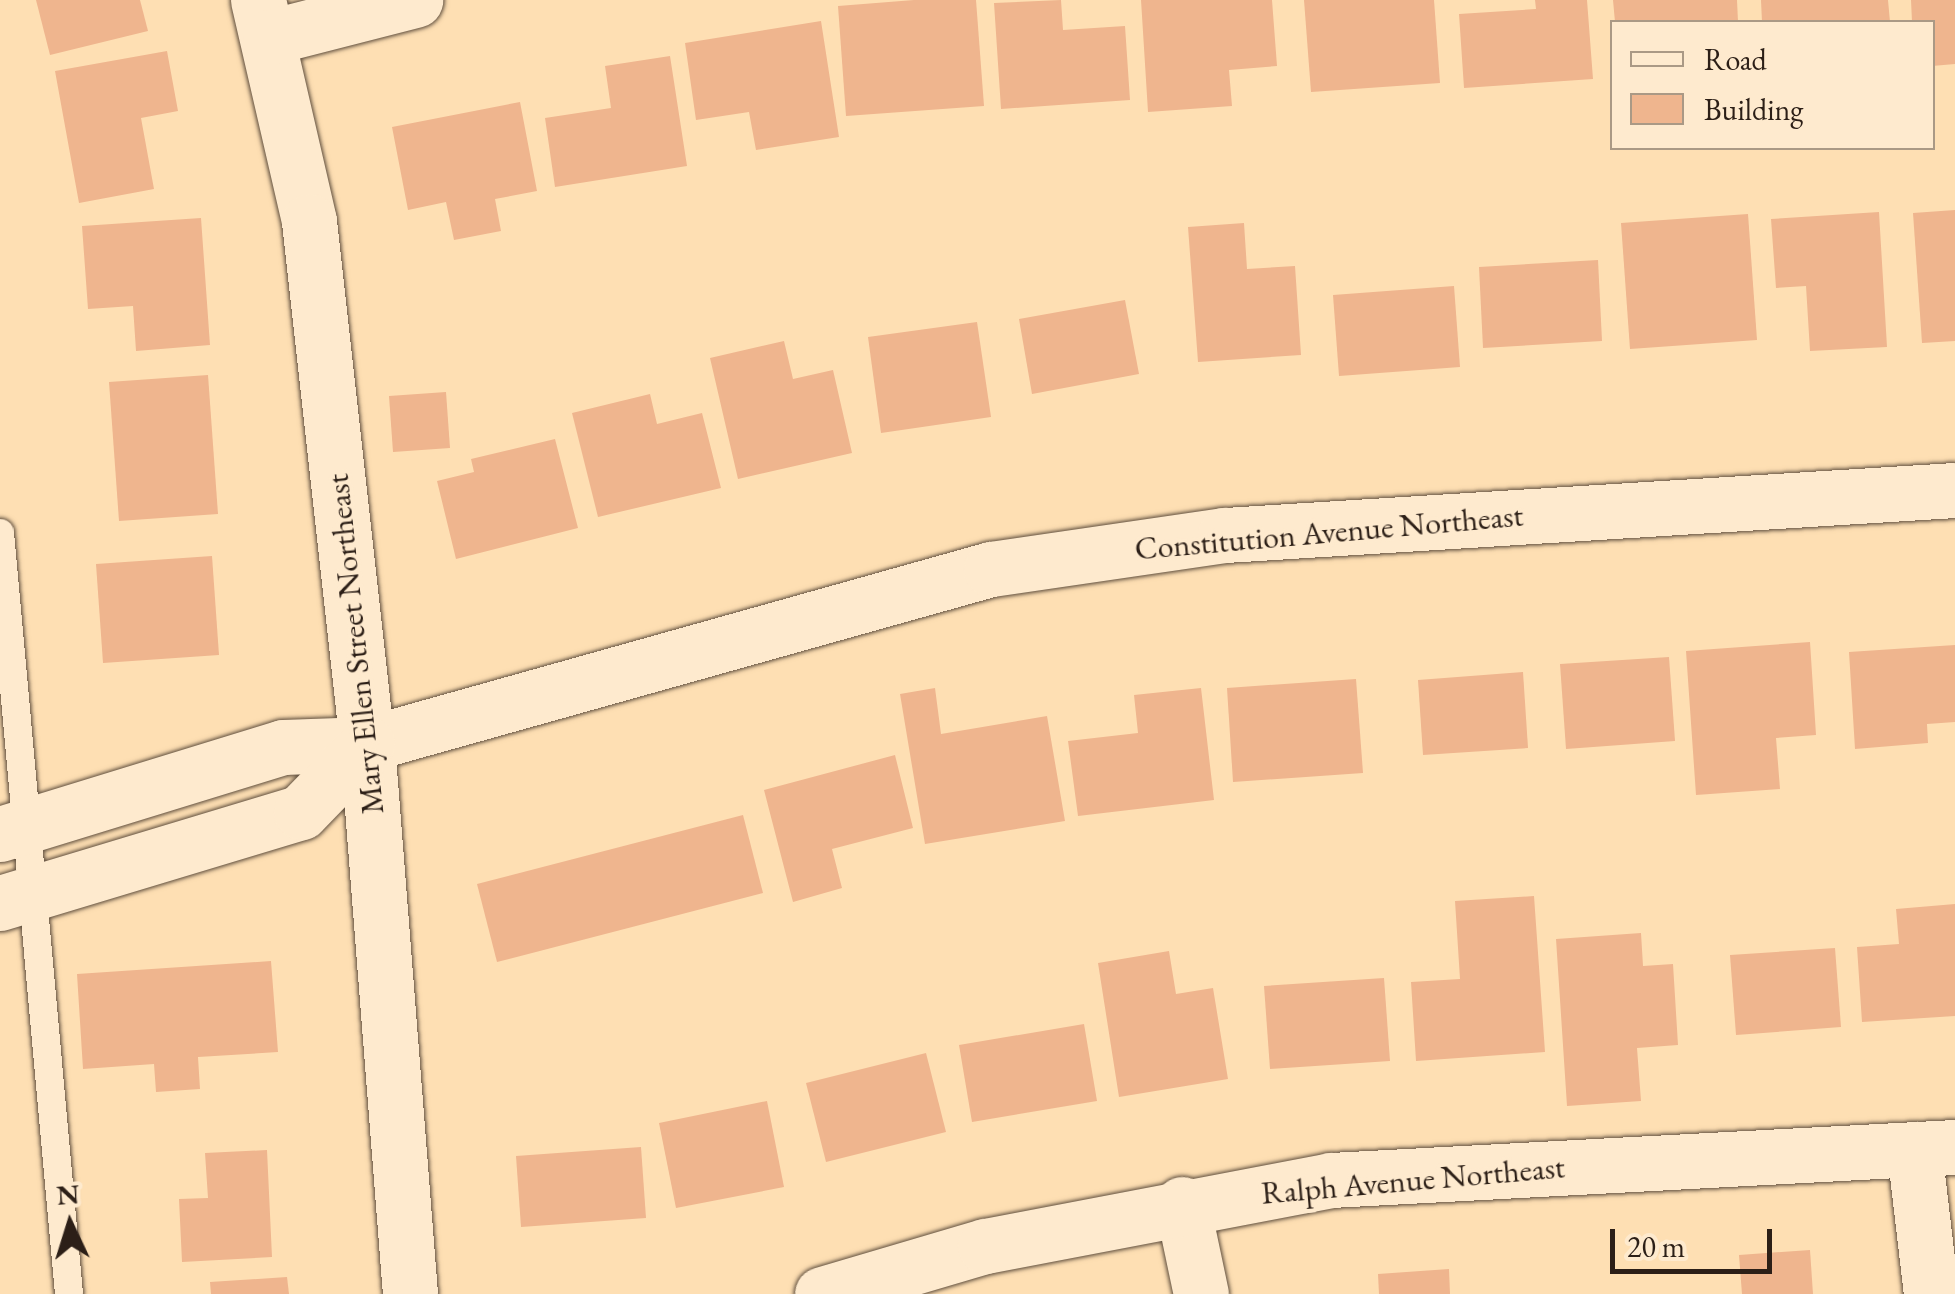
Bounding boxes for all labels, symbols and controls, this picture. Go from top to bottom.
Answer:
legend [1610,20,1935,150]
text: Road [1704,40,1767,79]
text: Building [1704,90,1803,129]
street label: Mary Ellen Street Northeast [318,472,392,816]
street label: Constitution Avenue Northeast [1133,496,1525,568]
street label: Ralph Avenue Northeast [1260,1148,1566,1212]
north arrow [20,1174,120,1274]
text: N [55,1175,80,1213]
scale bar [1615,1209,1778,1271]
text: 20 m [1627,1227,1685,1266]

